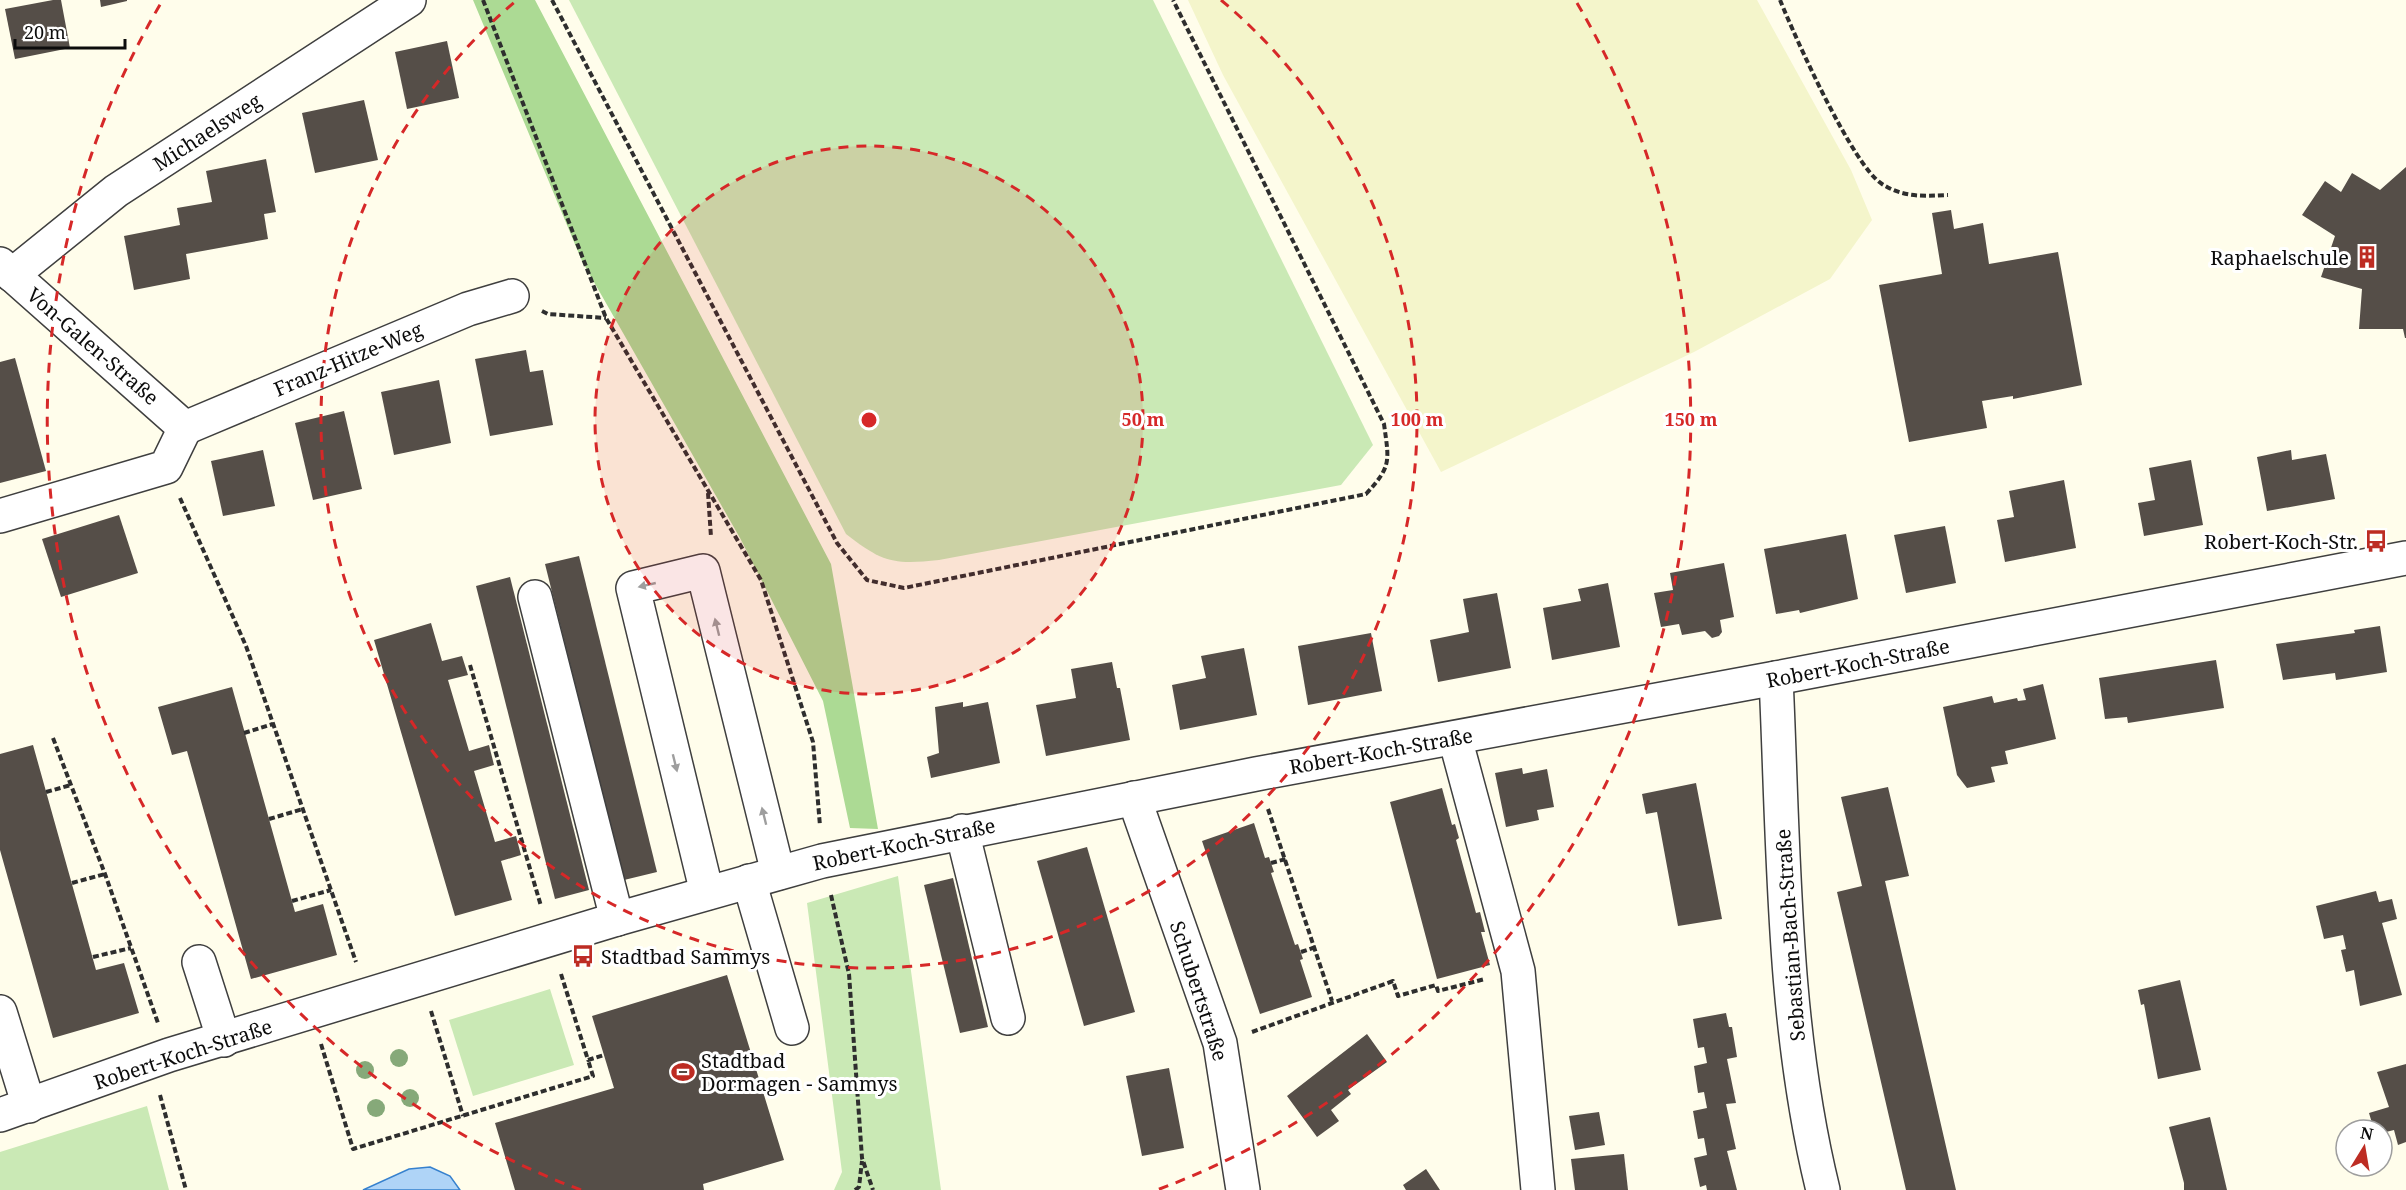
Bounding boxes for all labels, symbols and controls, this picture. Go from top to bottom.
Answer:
scale bar [15,12,124,50]
text: 20 m [24,20,66,44]
street label: Michaelsweg [148,87,266,177]
place label: Raphaelschule [2210,244,2349,271]
building icon: Raphaelschule [2354,244,2380,270]
street label: Von-Galen-Straße [21,281,165,411]
street label: Franz-Hitze-Weg [270,315,427,402]
text: 50 m [1122,407,1165,431]
text: 100 m [1391,407,1444,431]
text: 150 m [1665,407,1718,431]
centre of rings [859,410,879,430]
place label: Robert-Koch-Str. [2204,528,2358,555]
bus stop icon: Robert-Koch-Str. [2363,528,2389,554]
one-way arrow [637,580,656,590]
one-way arrow [712,618,722,636]
street label: Robert-Koch-Straße [1764,632,1952,694]
street label: Robert-Koch-Straße [1287,722,1475,780]
one-way arrow [671,754,681,773]
one-way arrow [758,807,768,825]
street label: Robert-Koch-Straße [810,811,998,877]
street label: Sebastian-Bach-Straße [1769,828,1811,1042]
street label: Schubertstraße [1164,918,1234,1064]
bus stop icon: Stadtbad Sammys [570,943,596,969]
place label: Stadtbad Sammys [601,943,770,970]
street label: Robert-Koch-Straße [90,1012,276,1096]
place label: Stadtbad Dormagen - Sammys [701,1047,897,1097]
sports icon: Stadtbad Dormagen - Sammys [670,1059,696,1085]
north arrow [2334,1118,2394,1178]
text: N [2359,1121,2376,1145]

